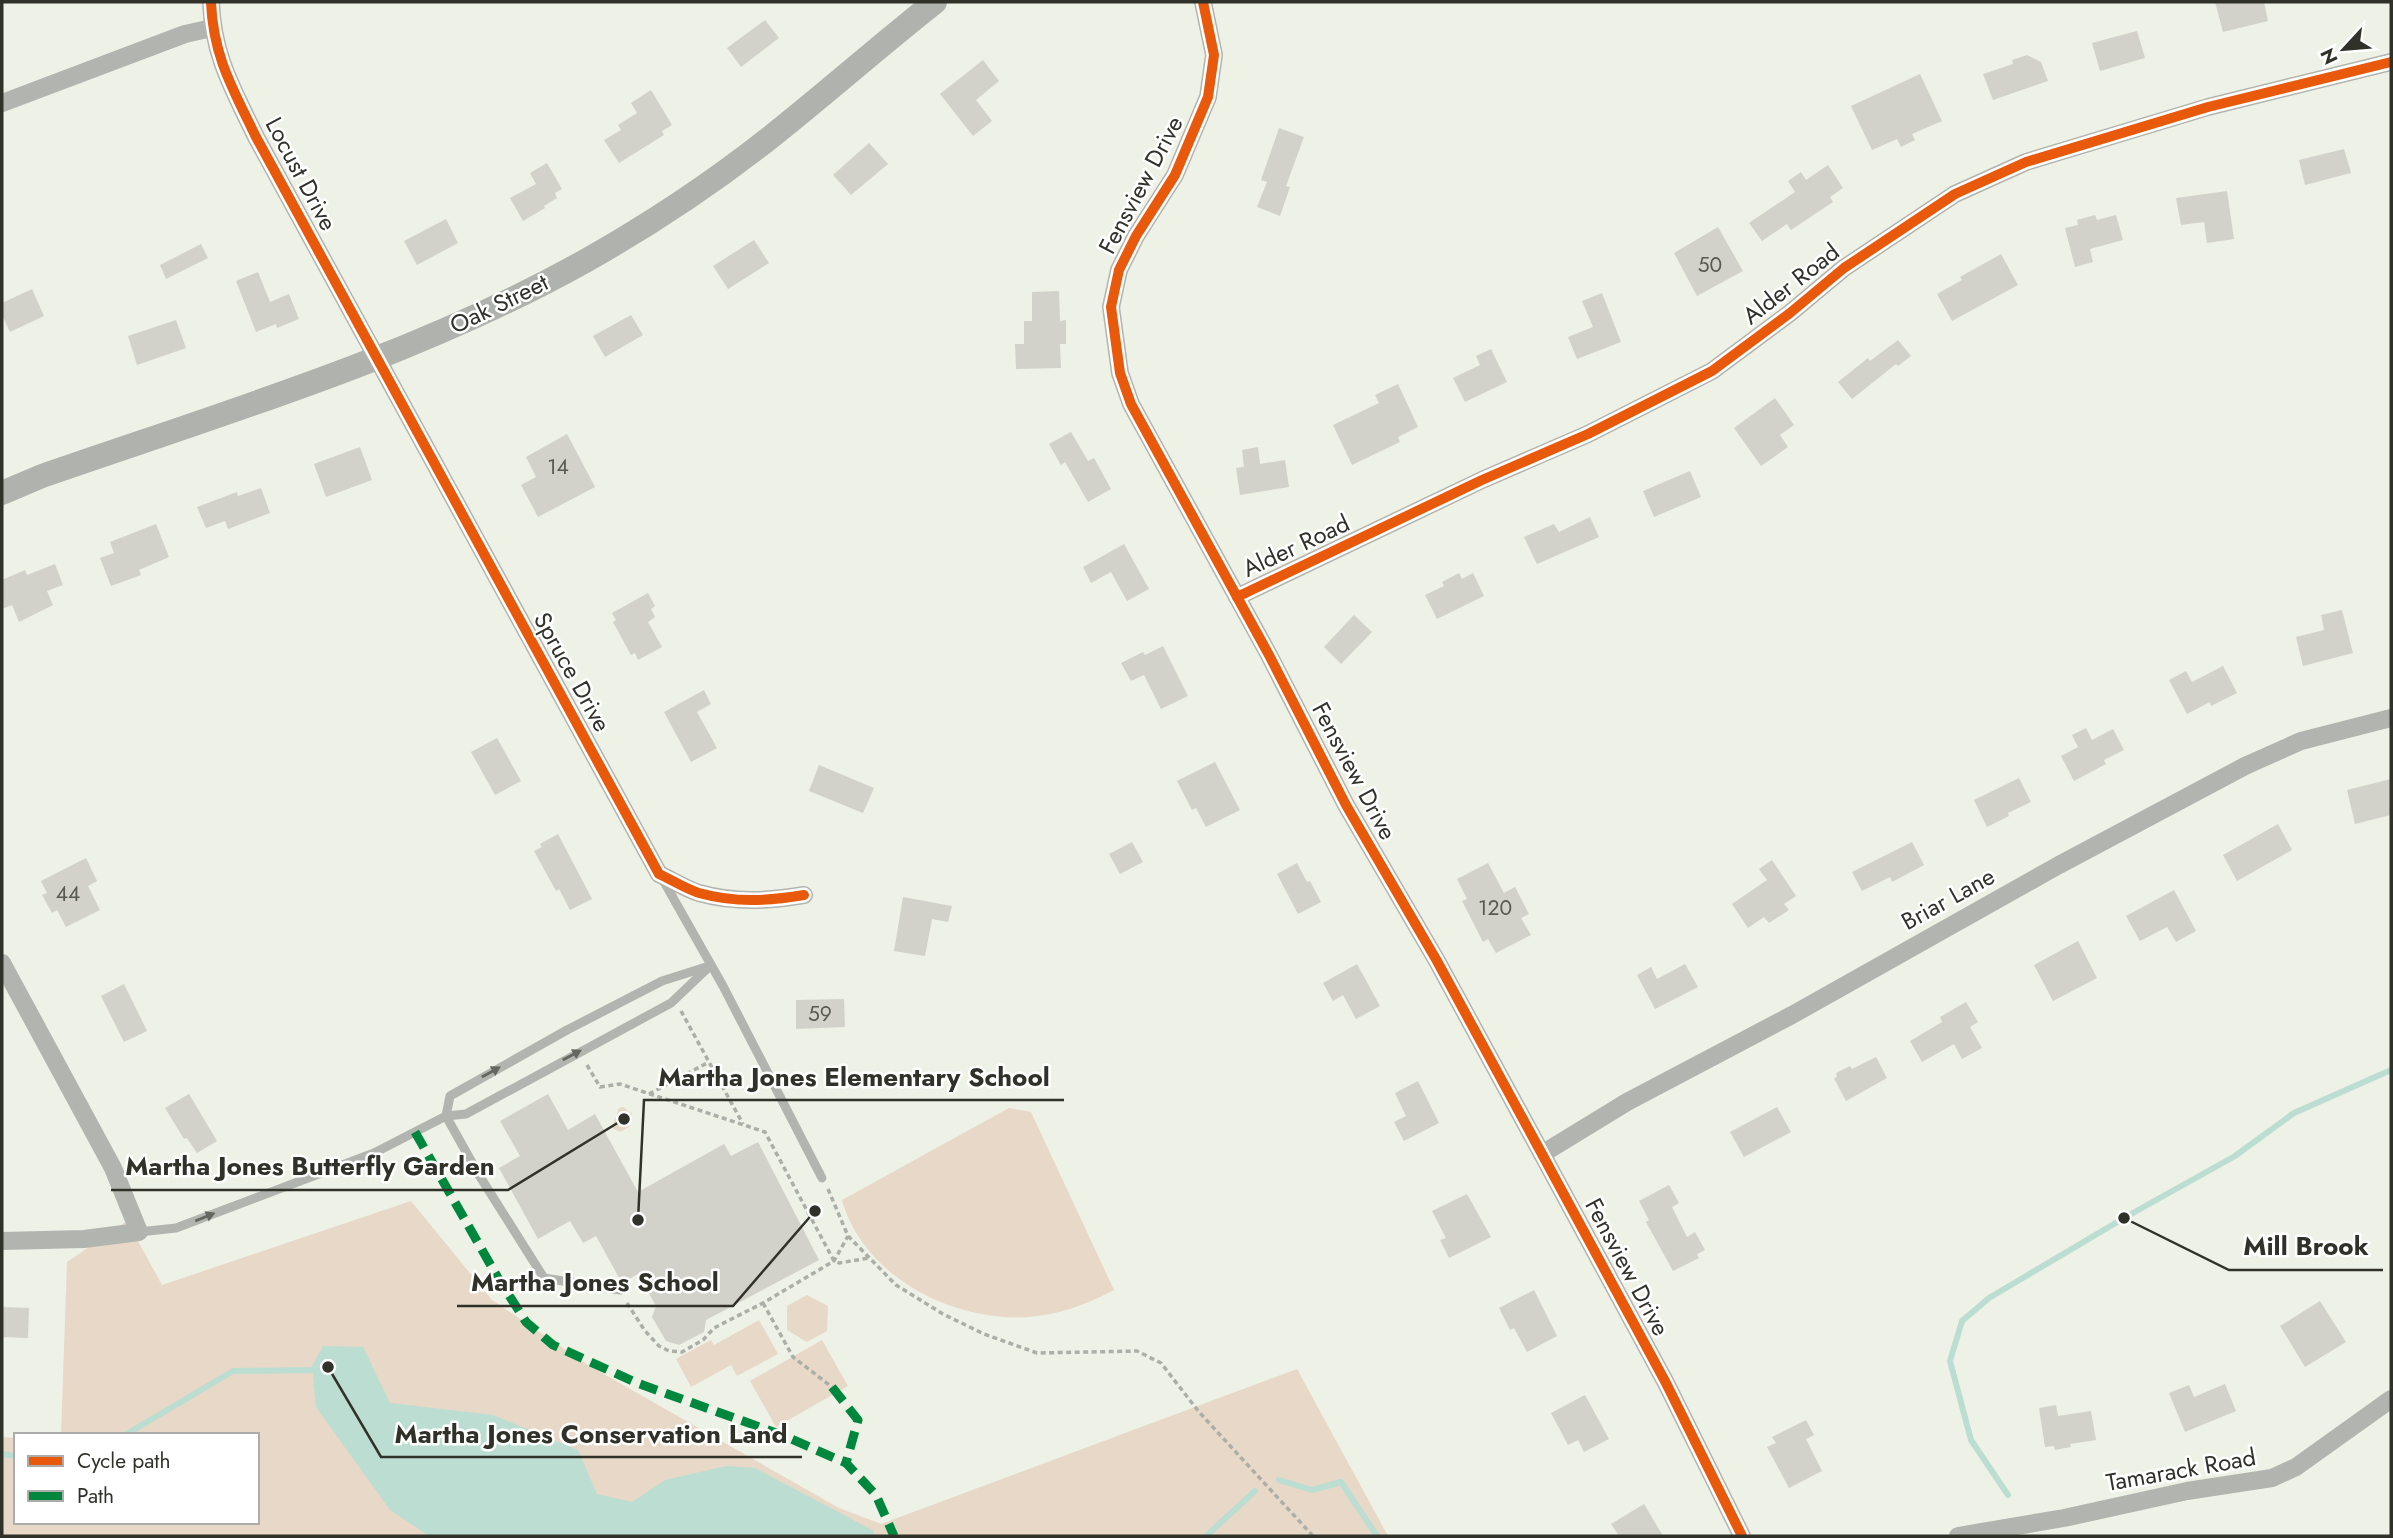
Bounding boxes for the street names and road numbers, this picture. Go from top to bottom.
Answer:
street label: Fensview Drive [1090,110,1192,260]
street label: Locust Drive [257,111,346,237]
street label: Alder Road [1735,235,1847,333]
street label: Oak Street [444,265,554,342]
street label: Alder Road [1236,505,1355,586]
street label: Spruce Drive [525,606,620,738]
street label: Fensview Drive [1303,696,1405,846]
street label: Briar Lane [1895,858,2001,939]
street label: Fensview Drive [1576,1192,1678,1342]
street label: Tamarack Road [2103,1439,2258,1500]

